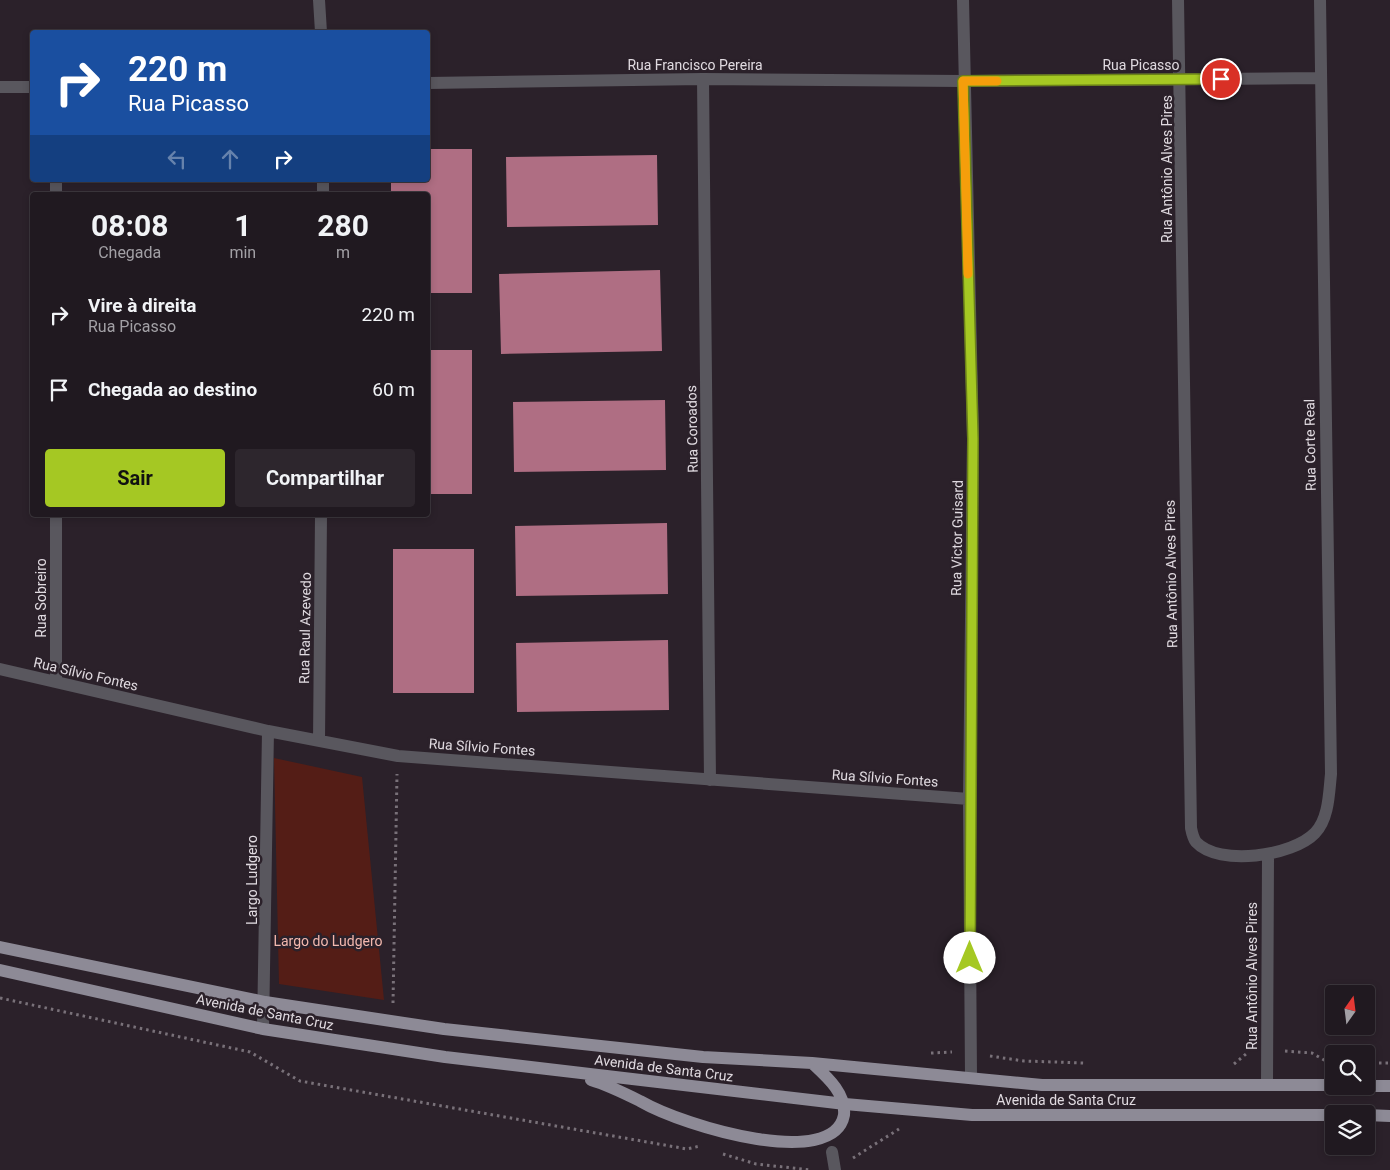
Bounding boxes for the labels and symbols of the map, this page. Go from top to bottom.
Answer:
street label: Rua Francisco Pereira [627,57,763,73]
street label: Rua Picasso [1102,57,1180,73]
pin [1200,58,1242,100]
street label: Rua Antônio Alves Pires [1159,95,1175,243]
street label: Rua Coroados [683,385,701,473]
street label: Rua Corte Real [1301,399,1319,491]
street label: Rua Victor Guisard [948,480,966,596]
street label: Rua Antônio Alves Pires [1162,500,1180,648]
street label: Rua Sobreiro [33,558,49,638]
street label: Rua Raul Azevedo [296,572,314,684]
street label: Rua Sílvio Fontes [32,654,140,694]
street label: Rua Sílvio Fontes [428,735,536,759]
street label: Rua Sílvio Fontes [831,766,939,790]
street label: Largo Ludgero [244,835,260,925]
street label: Rua Antônio Alves Pires [1244,902,1260,1050]
position arrow [943,931,995,983]
park label: Largo do Ludgero [273,933,383,949]
north arrow [1325,985,1375,1035]
street label: Avenida de Santa Cruz [195,991,335,1033]
street label: Avenida de Santa Cruz [594,1052,734,1084]
street label: Avenida de Santa Cruz [996,1092,1136,1108]

